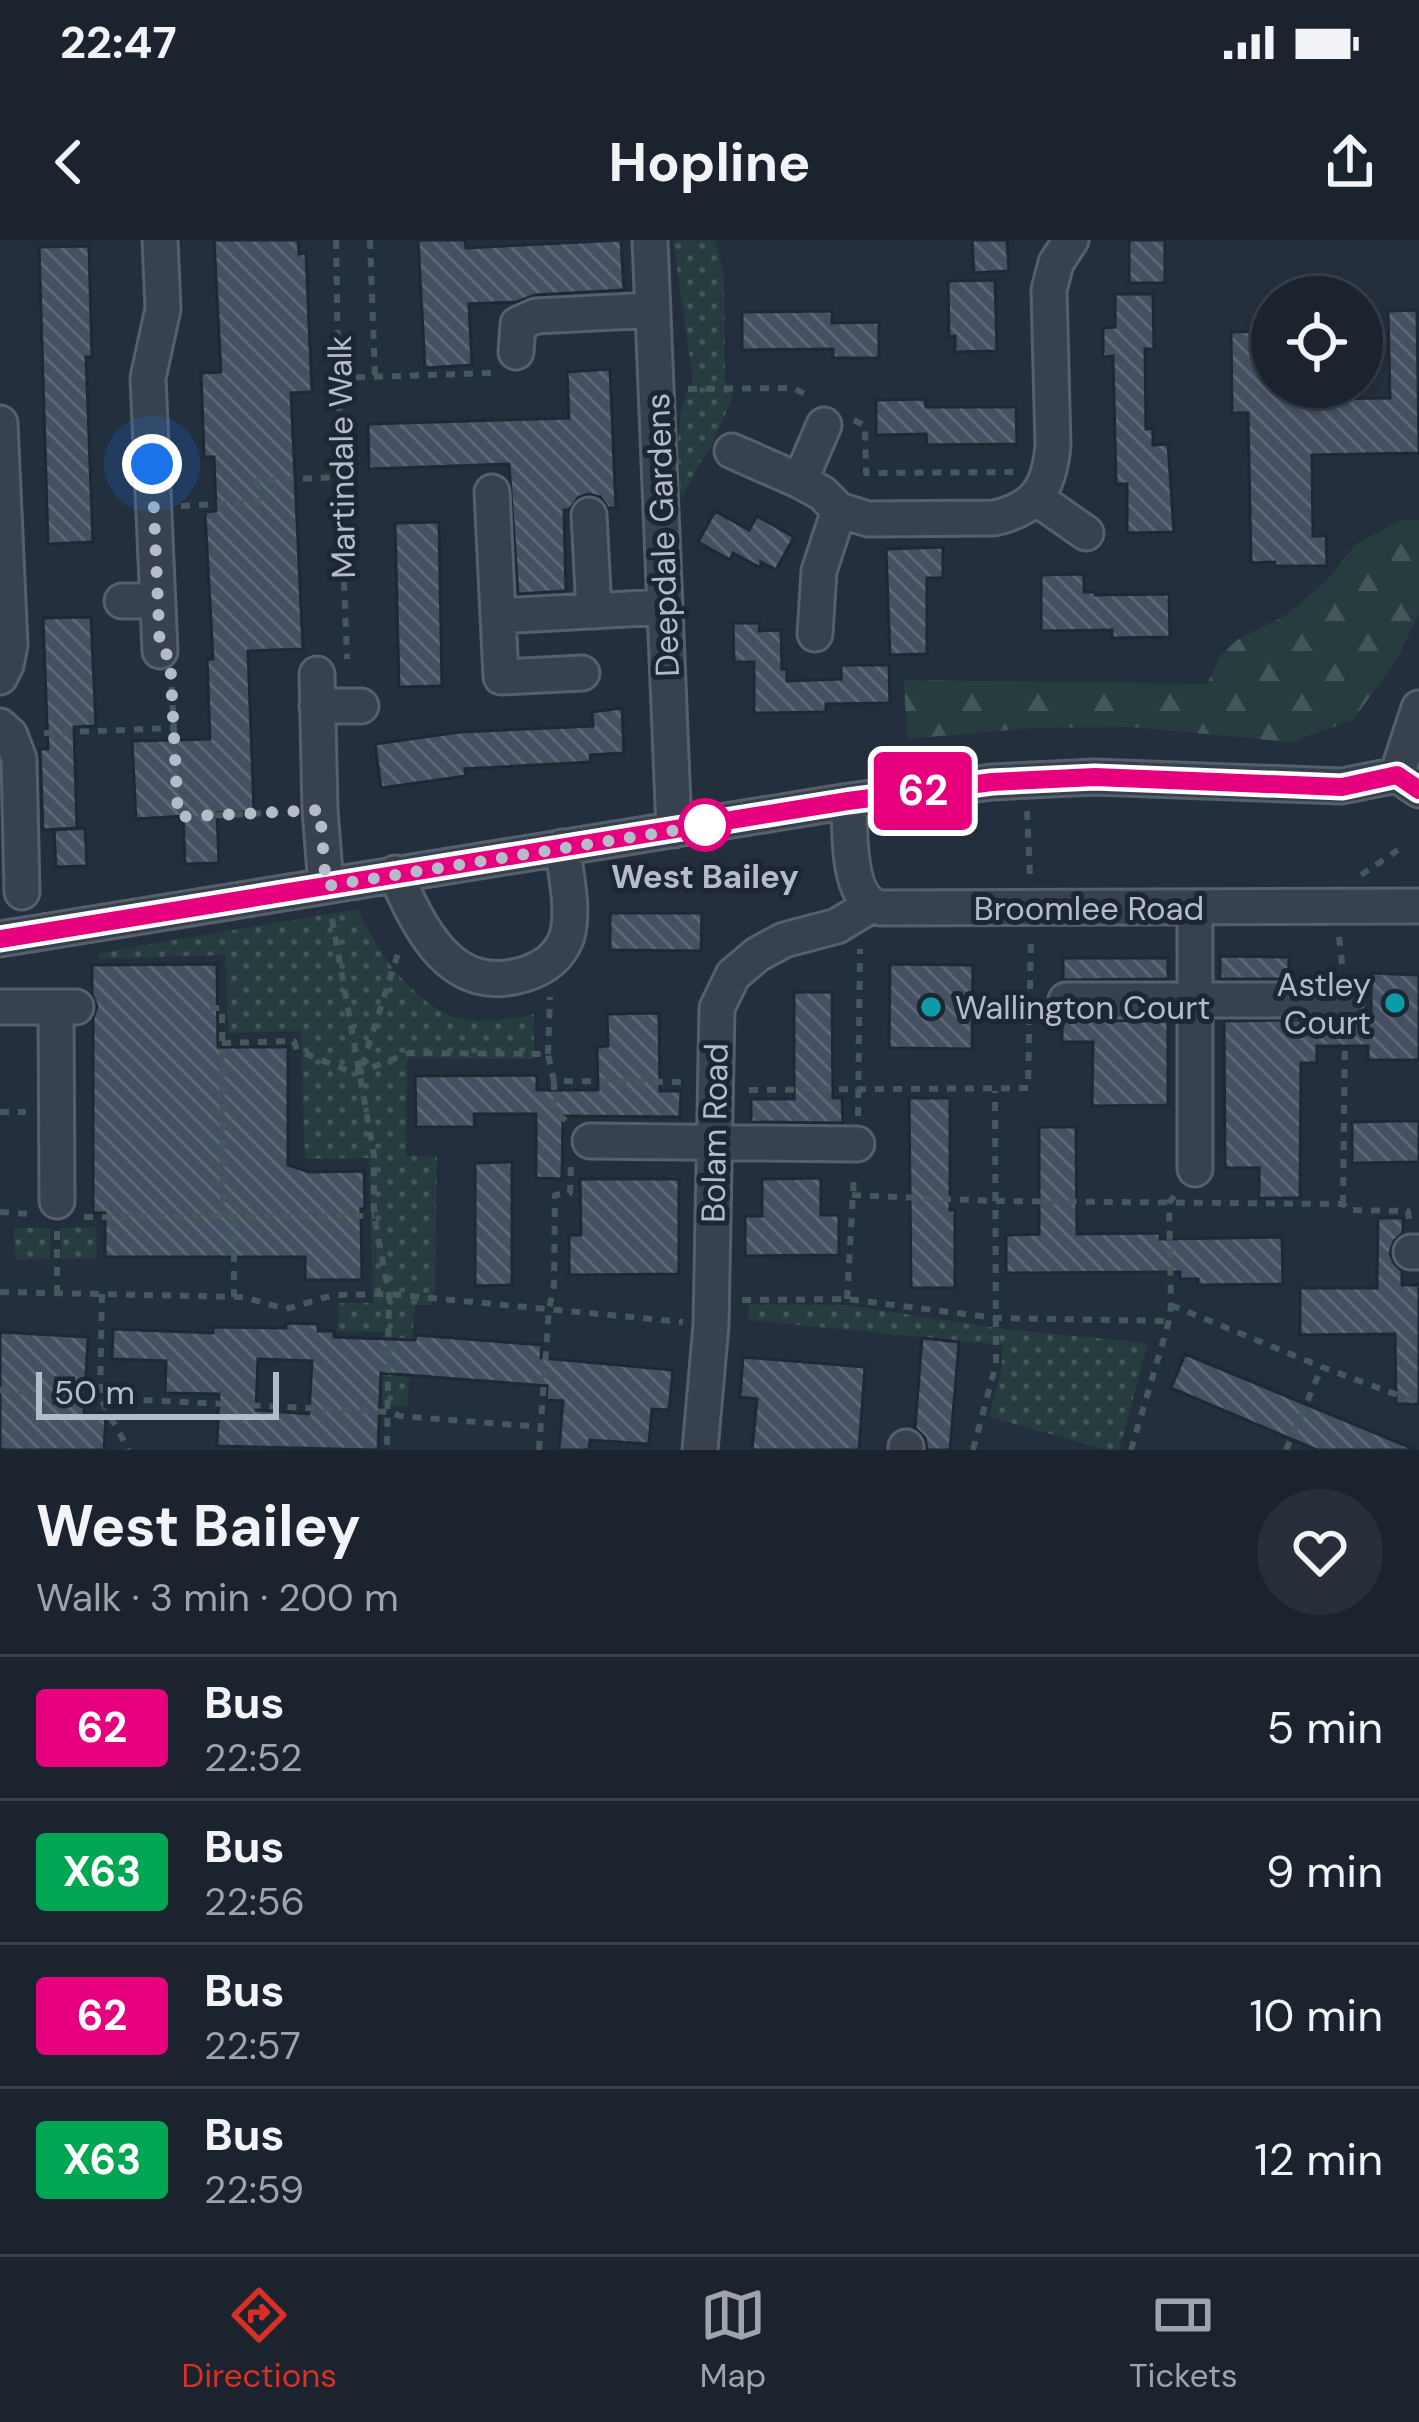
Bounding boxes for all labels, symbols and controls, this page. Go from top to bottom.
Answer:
text: 22:47 [60,13,177,72]
text: Hopline [609,127,810,198]
icon: back [36,129,102,195]
icon: share [1317,129,1383,195]
map controls [1251,276,1383,408]
button: locate [1251,276,1383,408]
street label: Martindale Walk [318,335,365,579]
street label: Deepdale Gardens [636,392,689,678]
your location [122,434,182,494]
line badge: 62 [869,752,977,830]
text: 62 [898,763,948,818]
marker: West Bailey [680,800,730,850]
place label: West Bailey [611,855,799,898]
street label: Broomlee Road [974,887,1204,930]
place label: Astley Court [1277,963,1371,1044]
place label: Wallington Court [955,986,1210,1029]
marker: Astley Court [1382,990,1408,1016]
marker: Wallington Court [918,994,944,1020]
street label: Bolam Road [691,1043,738,1223]
scale bar [36,1366,279,1419]
text: 50 m [54,1371,135,1414]
text: West Bailey [36,1489,361,1564]
button: heart [1257,1489,1383,1615]
text: Walk · 3 min · 200 m [36,1572,399,1623]
text: Bus [204,1673,284,1732]
text: 5 min [1267,1698,1383,1757]
text: 62 [77,1700,127,1755]
text: 22:52 [204,1732,302,1783]
text: Bus [204,1817,284,1876]
text: 9 min [1266,1842,1383,1901]
text: X63 [63,1844,141,1899]
text: 22:56 [204,1876,305,1927]
text: Bus [204,1961,284,2020]
text: 10 min [1249,1986,1383,2045]
text: 62 [77,1988,127,2043]
text: 22:57 [204,2020,301,2071]
text: Bus [204,2105,284,2164]
text: 12 min [1254,2130,1383,2189]
text: X63 [63,2132,141,2187]
text: 22:59 [204,2164,304,2215]
tab: Directions [181,2282,337,2397]
tab: Map [700,2282,766,2397]
tab: Tickets [1129,2282,1238,2397]

